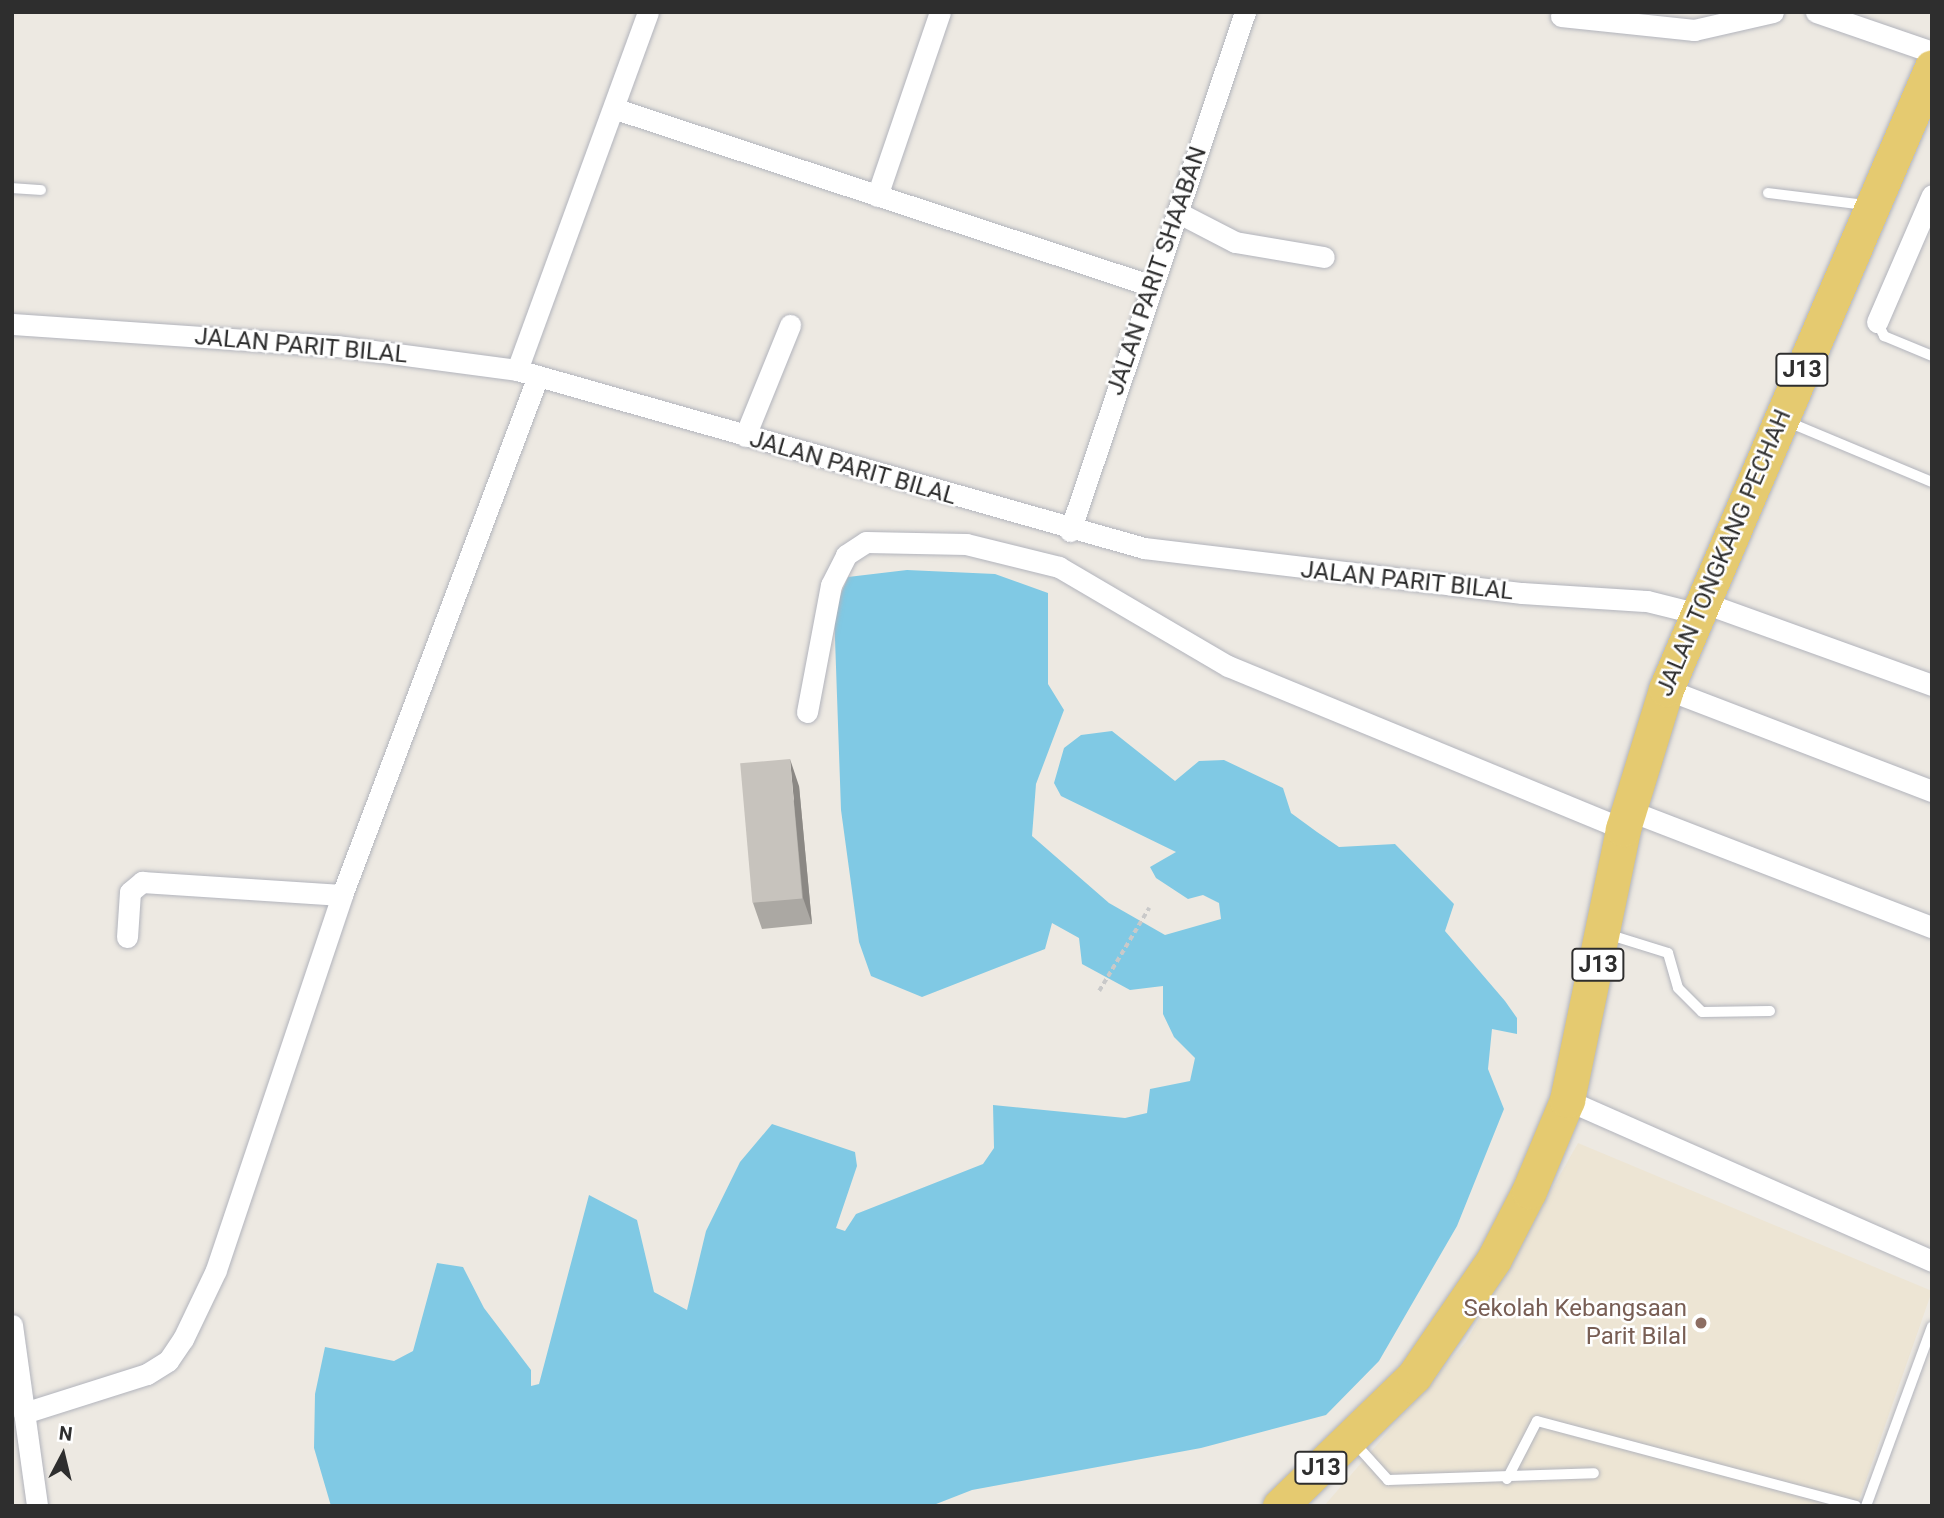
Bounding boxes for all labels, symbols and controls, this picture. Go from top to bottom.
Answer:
street label: JALAN PARIT SHAABAN [1101,143,1213,399]
street label: JALAN PARIT BILAL [193,322,409,370]
road number: J13 [1774,350,1830,390]
street label: JALAN TONGKANG PECHAH [1650,405,1798,701]
street label: JALAN PARIT BILAL [746,425,960,511]
street label: JALAN PARIT BILAL [1299,555,1515,607]
road number: J13 [1570,946,1626,984]
place label: Sekolah Kebangsaan Parit Bilal [1464,1295,1687,1351]
marker: Sekolah Kebangsaan Parit Bilal [1693,1315,1709,1331]
north arrow [28,1420,98,1490]
text: N [58,1421,74,1446]
road number: J13 [1293,1448,1349,1488]

